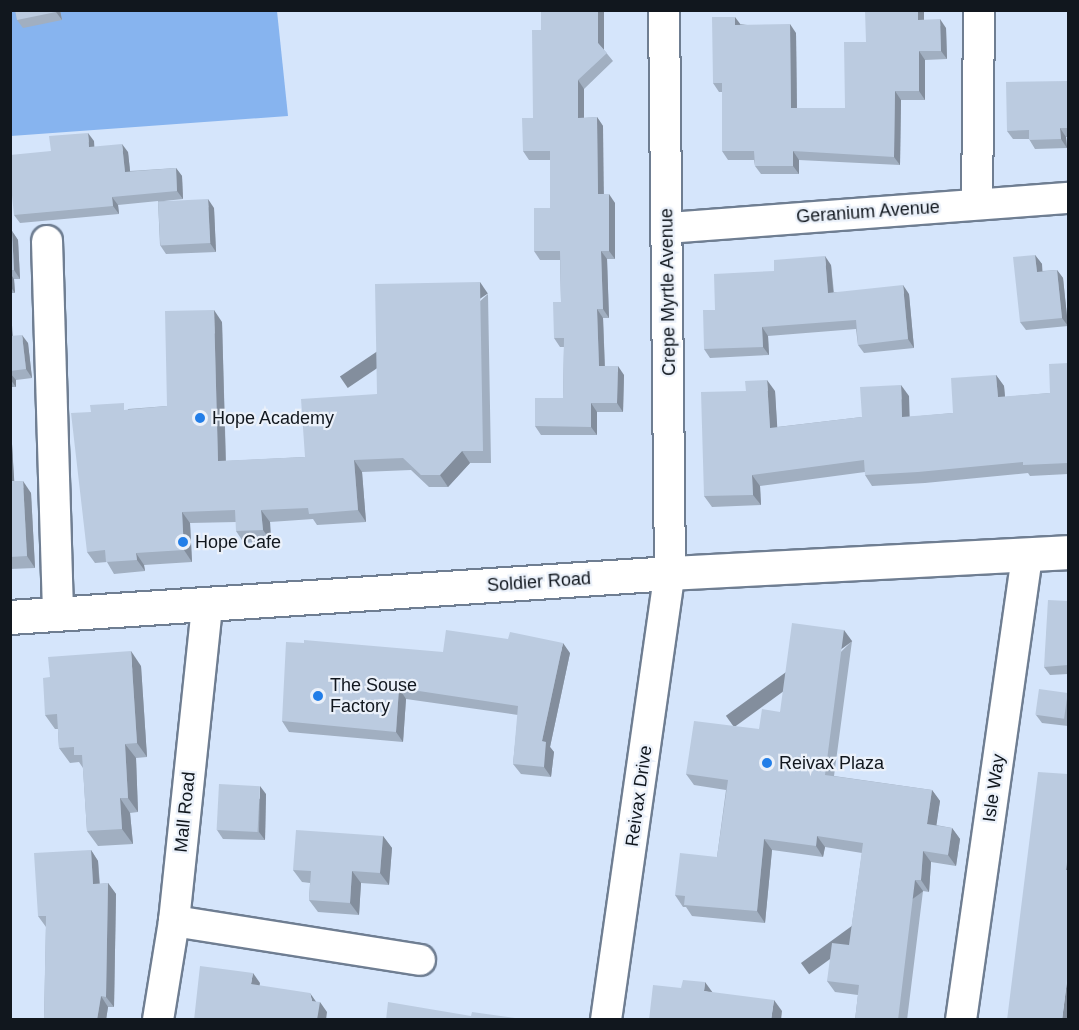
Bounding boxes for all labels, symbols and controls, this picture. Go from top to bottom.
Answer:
street label: Geranium Avenue [795,196,941,228]
street label: Crepe Myrtle Avenue [656,207,680,377]
place label: Hope Academy [212,407,335,429]
marker: Hope Academy [193,411,207,425]
place label: Hope Cafe [195,531,281,553]
marker: Hope Cafe [176,535,190,549]
street label: Soldier Road [486,568,592,596]
place label: The Souse Factory [330,675,417,718]
marker: The Souse Factory [311,689,325,703]
street label: Reivax Drive [621,744,657,848]
place label: Reivax Plaza [779,752,884,774]
street label: Isle Way [979,753,1009,823]
marker: Reivax Plaza [760,756,774,770]
street label: Mall Road [170,771,200,853]

